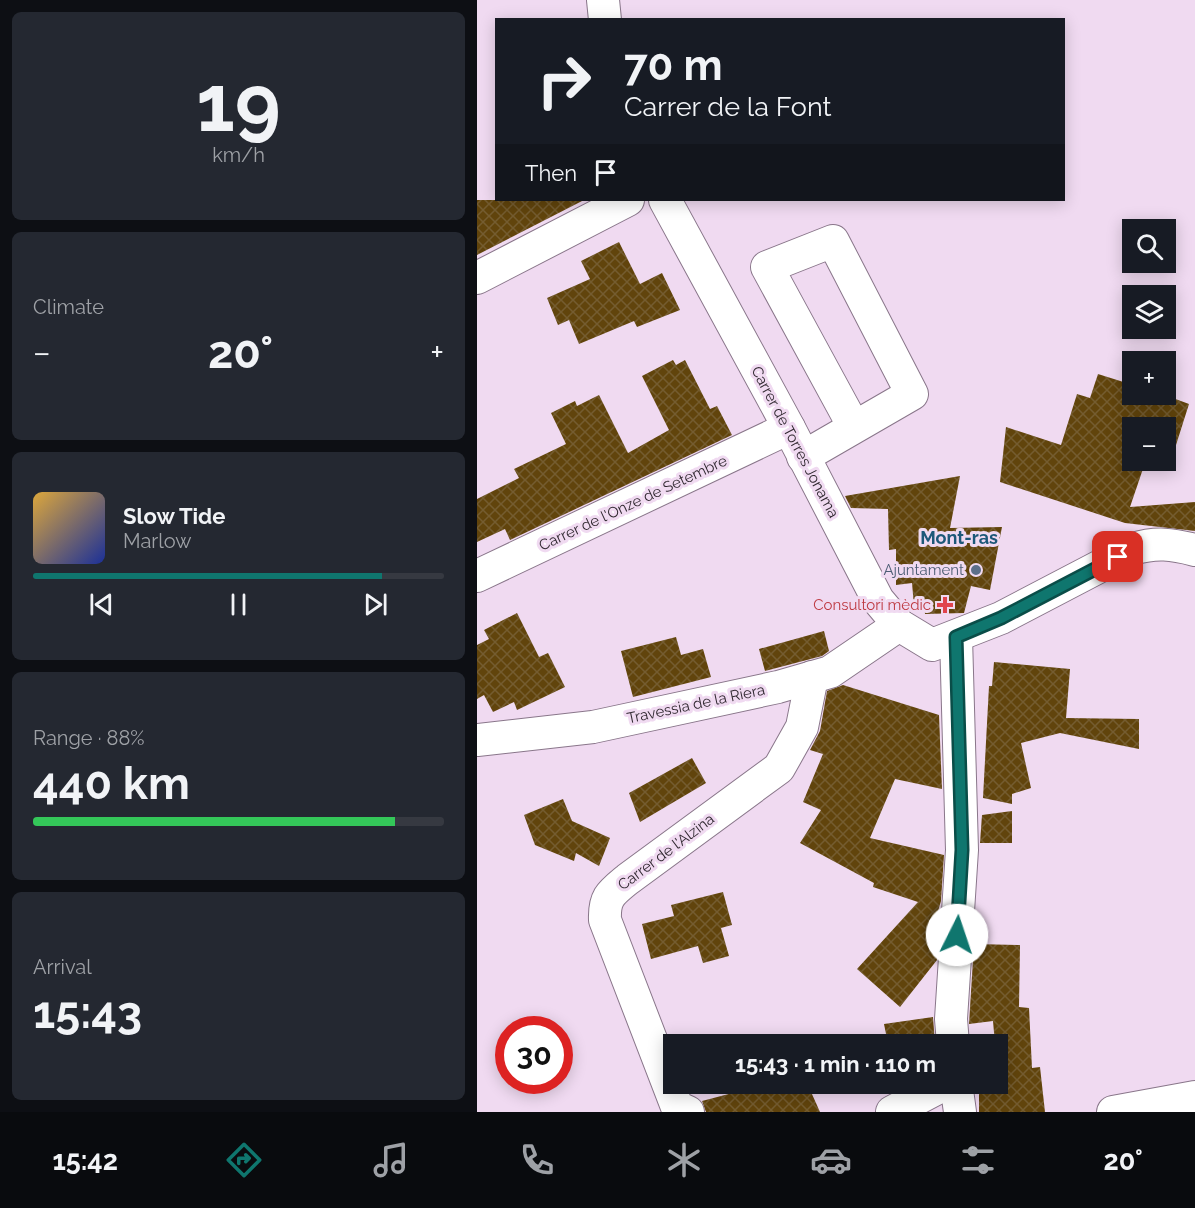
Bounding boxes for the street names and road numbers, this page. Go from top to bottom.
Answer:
street label: Carrer de Torres Jonama [747,363,843,521]
street label: Carrer de l'Onze de Setembre [536,451,730,555]
street label: Travessia de la Riera [625,681,767,727]
street label: Carrer de l'Alzina [614,810,718,894]

